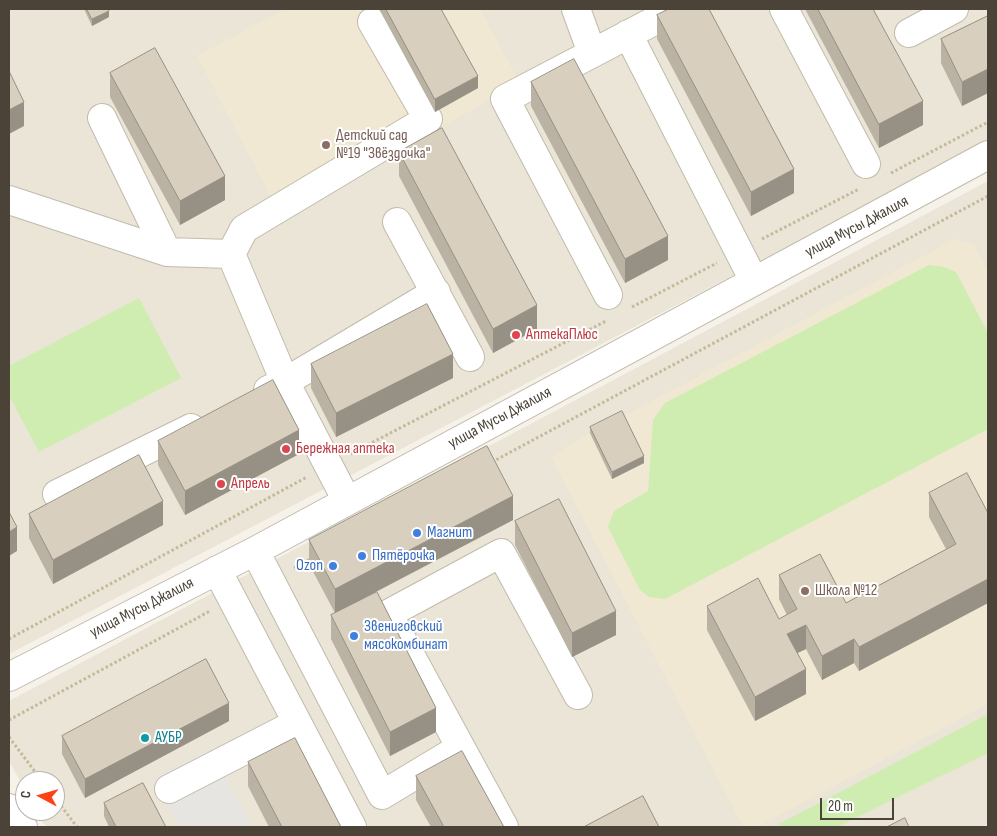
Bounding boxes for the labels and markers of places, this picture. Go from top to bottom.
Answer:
place label: Детский сад №19 "Звёздочка" [336,126,430,164]
marker: Детский сад №19 "Звёздочка" [320,139,332,151]
place label: АптекаПлюс [526,325,598,345]
marker: АптекаПлюс [510,329,522,341]
place label: Бережная аптека [296,439,395,459]
marker: Бережная аптека [280,443,292,455]
place label: Апрель [231,474,270,494]
marker: Апрель [215,478,227,490]
place label: Магнит [427,523,472,543]
marker: Магнит [411,527,423,539]
place label: Пятёрочка [372,546,435,566]
marker: Пятёрочка [356,550,368,562]
place label: Ozon [296,556,323,576]
marker: Ozon [327,560,339,572]
place label: Школа №12 [815,581,877,601]
marker: Школа №12 [799,585,811,597]
place label: Звениговский мясокомбинат [364,617,448,655]
marker: Звениговский мясокомбинат [348,630,360,642]
place label: АУБР [155,728,182,748]
marker: АУБР [139,732,151,744]

